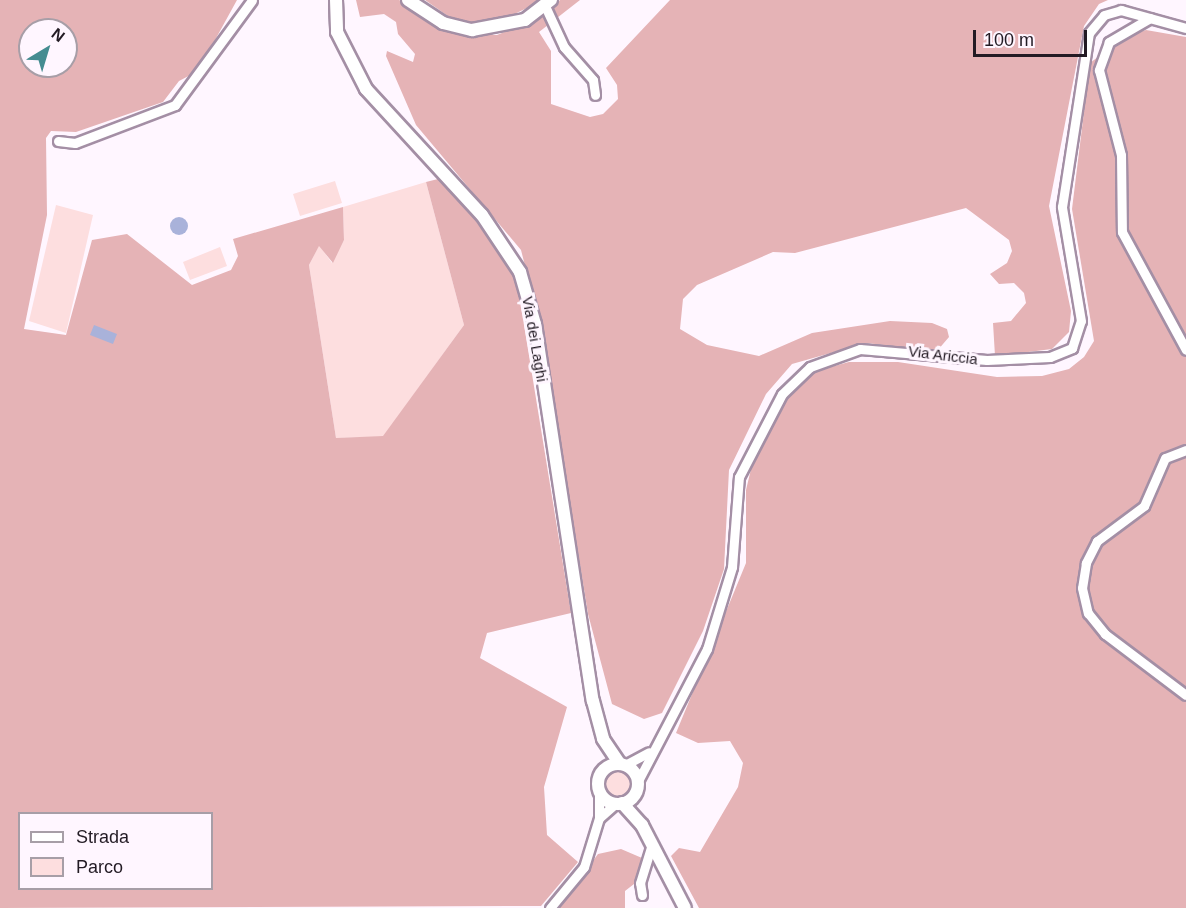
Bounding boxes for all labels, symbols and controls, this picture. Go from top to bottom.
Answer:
north arrow [18,18,78,78]
scale bar [976,18,1090,56]
text: N [48,25,68,45]
text: 100 m [984,30,1034,50]
street label: Via dei Laghi [519,295,551,383]
street label: Via Ariccia [907,342,979,368]
legend [18,812,213,890]
text: Strada [76,827,129,847]
text: Parco [76,857,123,877]

